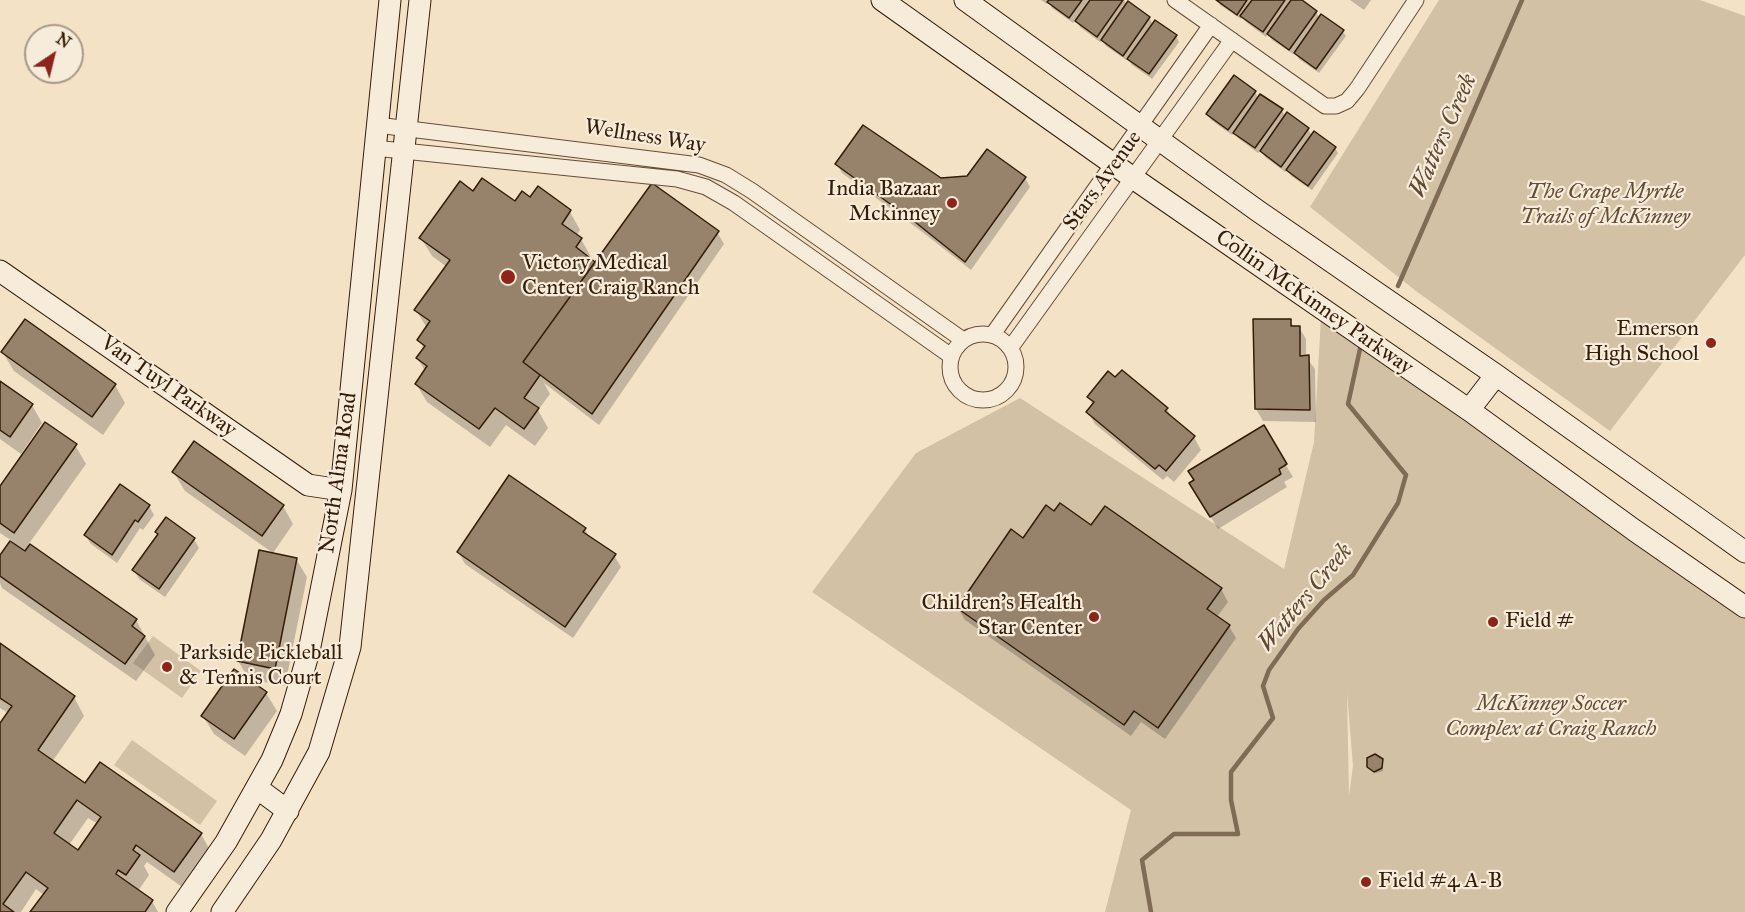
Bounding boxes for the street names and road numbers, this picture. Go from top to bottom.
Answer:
street label: Wellness Way [583,114,707,160]
street label: Stars Avenue [1058,126,1148,236]
street label: Collin McKinney Parkway [1210,225,1418,381]
street label: Van Tuyl Parkway [95,330,241,444]
street label: North Alma Road [315,391,363,555]

